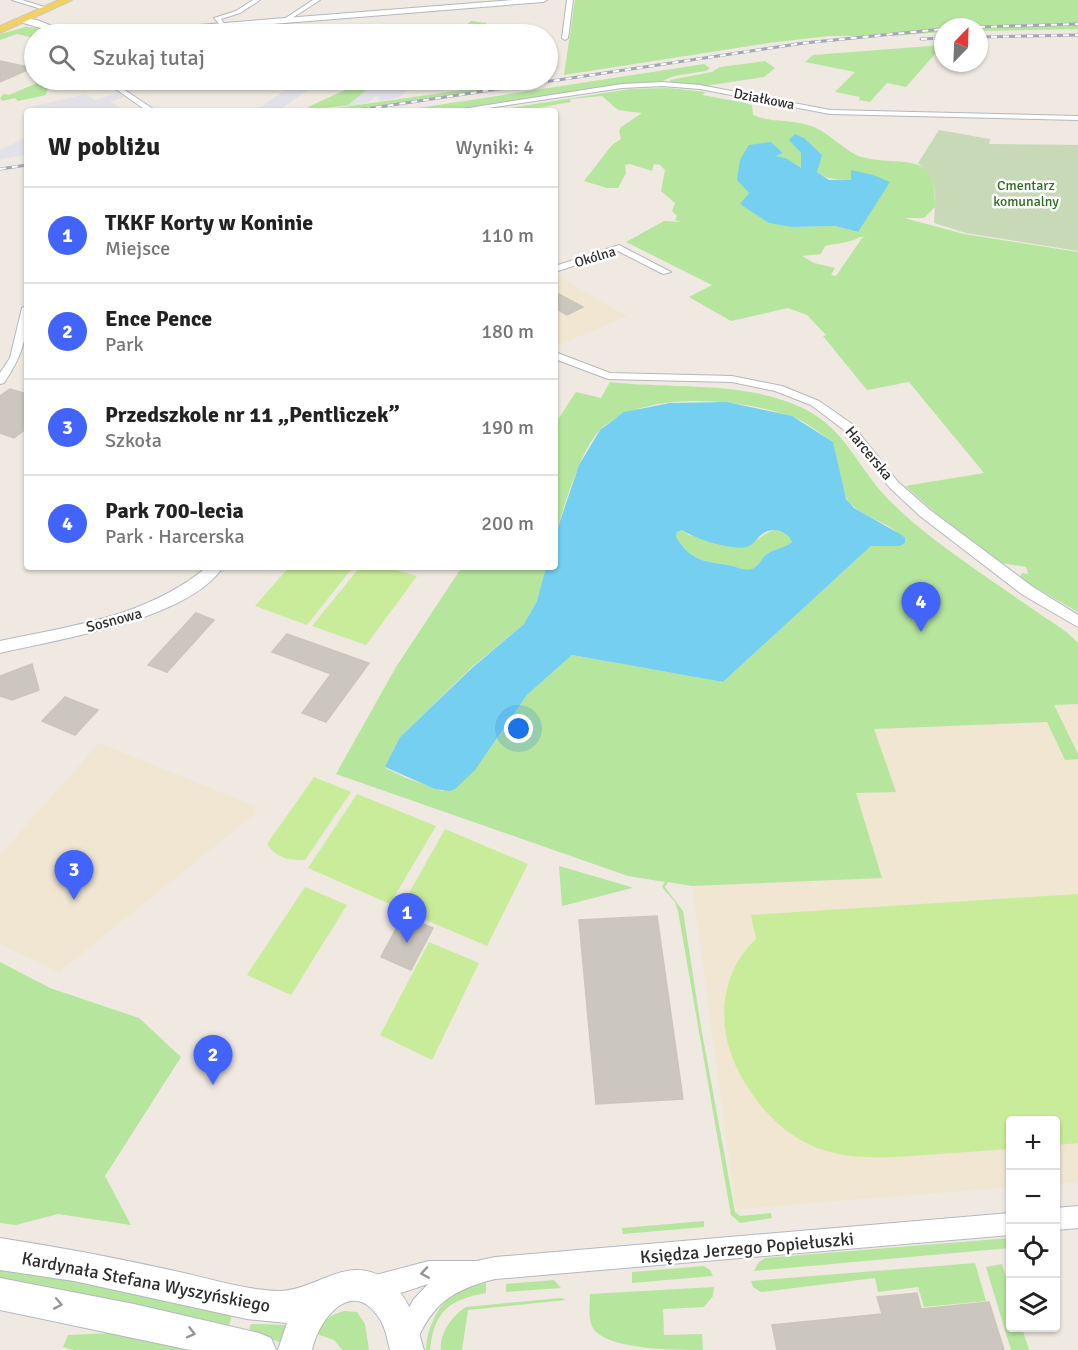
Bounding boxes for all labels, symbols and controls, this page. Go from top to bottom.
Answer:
north arrow [934,18,988,72]
search box [24,24,558,90]
icon: search [45,41,78,74]
text: Szukaj tutaj [93,44,205,71]
street label: Działkowa [732,85,796,113]
text: W pobliżu [48,131,160,163]
text: Wyniki: 4 [455,135,534,160]
park label: Cmentarz komunalny [993,177,1059,210]
text: TKKF Korty w Koninie [105,209,313,236]
text: 1 [62,223,73,248]
text: 110 m [481,223,534,248]
text: Miejsce [105,236,170,261]
street label: Okólna [572,243,618,271]
text: Ence Pence [105,305,212,332]
text: 2 [62,319,73,344]
text: 180 m [481,319,534,344]
text: Park [105,332,143,357]
text: Przedszkole nr 11 „Pentliczek” [105,401,399,428]
text: 3 [62,415,73,440]
text: 190 m [481,415,534,440]
street label: Harcerska [841,422,897,484]
text: Szkoła [105,428,162,453]
text: Park 700-lecia [105,497,244,524]
text: 4 [62,511,73,536]
text: 200 m [481,511,534,536]
text: Park · Harcerska [105,524,245,549]
pin: 4 [902,582,940,632]
street label: Sosnowa [84,604,144,636]
your location [504,714,533,743]
pin: 3 [54,850,94,900]
pin: 1 [388,894,426,943]
pin: 2 [194,1036,232,1085]
map controls [1006,1116,1060,1332]
button: + [1006,1116,1060,1170]
button: − [1006,1170,1060,1224]
button: locate [1006,1224,1060,1278]
street label: Księdza Jerzego Popiełuszki [639,1228,855,1268]
street label: Kardynała Stefana Wyszyńskiego [20,1247,272,1317]
one-way arrow [420,1266,430,1279]
button: layers [1006,1278,1060,1332]
one-way arrow [52,1297,62,1310]
one-way arrow [186,1326,196,1339]

